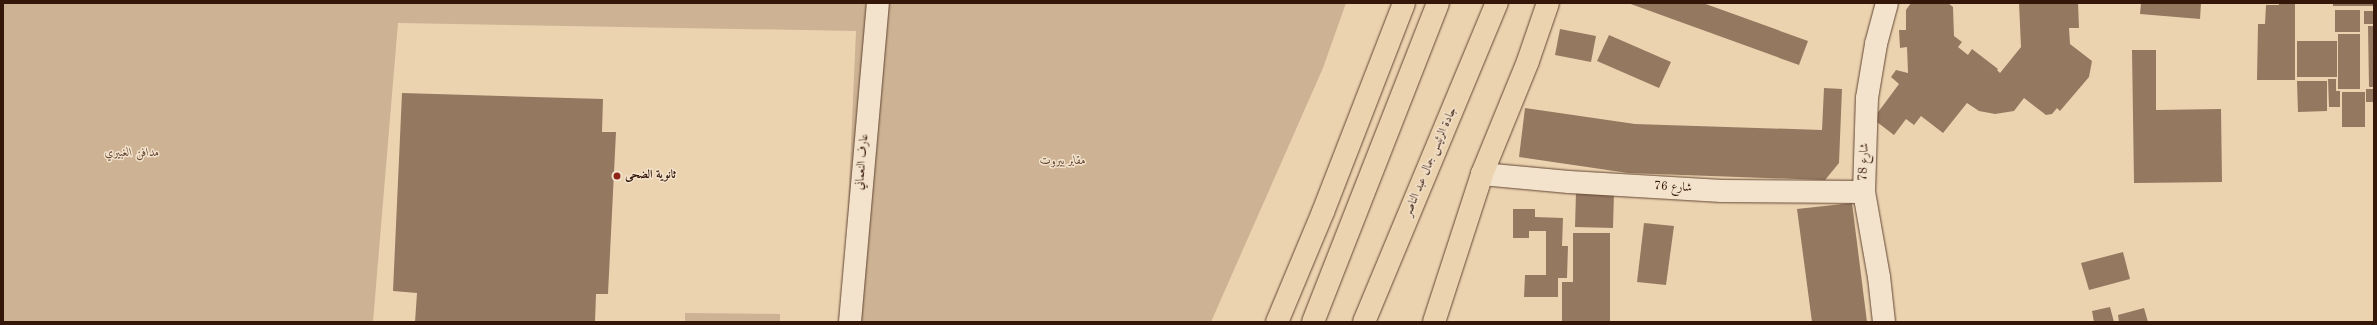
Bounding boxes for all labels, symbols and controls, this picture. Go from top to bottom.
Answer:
street label: جادة الرئيس جمال عبد الناصر [1401,105,1461,219]
street label: عارف النعماني [853,133,873,191]
street label: شارع 78 [1857,143,1873,181]
park label: مدافن الغبيري [105,147,159,161]
park label: مقابر بيروت [1040,155,1086,169]
place label: ثانوية الضحى [625,169,676,183]
marker: ثانوية الضحى [612,171,622,181]
street label: شارع 76 [1654,180,1692,196]

